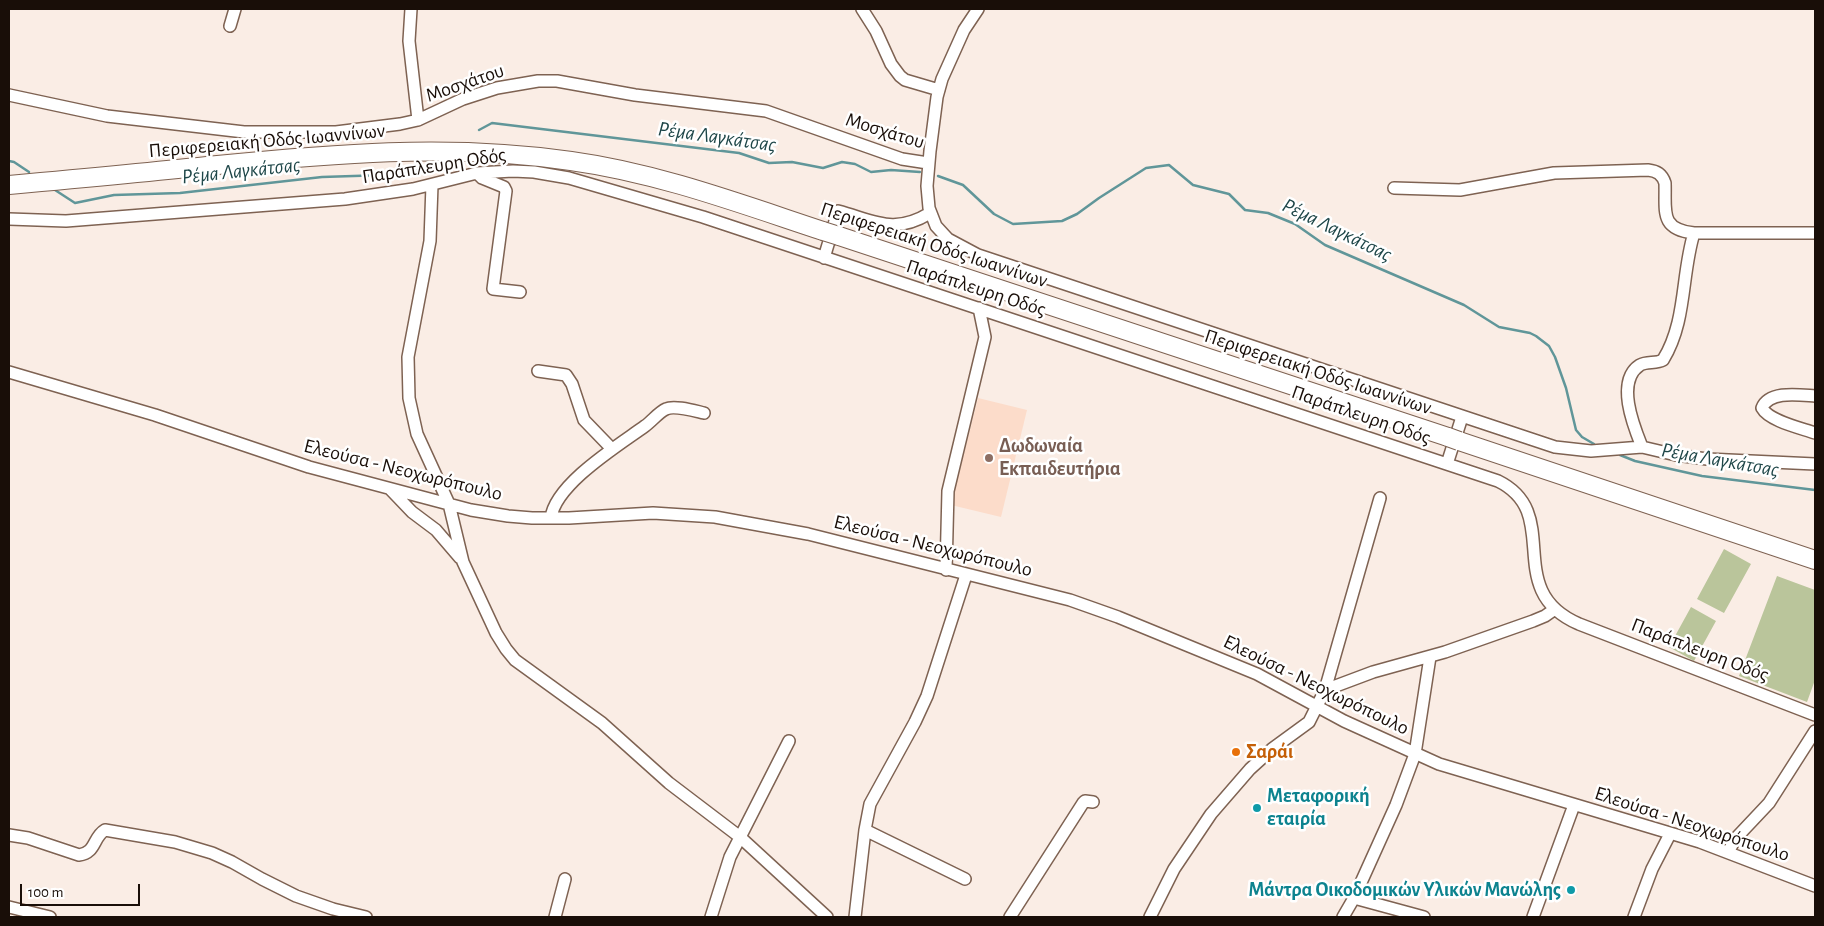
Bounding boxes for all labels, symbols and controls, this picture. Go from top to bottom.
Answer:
street label: Μοσχάτου [423,58,507,108]
street label: Μοσχάτου [843,108,927,154]
water label: Ρέμα Λαγκάτσας [656,116,778,158]
street label: Περιφερειακή Οδός Ιωαννίνων [148,119,386,163]
street label: Παράπλευρη Οδός [360,143,508,189]
water label: Ρέμα Λαγκάτσας [181,152,301,190]
water label: Ρέμα Λαγκάτσας [1278,193,1396,267]
street label: Περιφερειακή Οδός Ιωαννίνων [817,197,1051,293]
street label: Παράπλευρη Οδός [903,254,1049,322]
street label: Περιφερειακή Οδός Ιωαννίνων [1201,324,1435,420]
street label: Παράπλευρη Οδός [1288,380,1434,450]
street label: Ελεούσα - Νεοχωρόπουλο [301,434,505,506]
place label: Δωδωναία Εκπαιδευτήρια [999,434,1121,481]
water label: Ρέμα Λαγκάτσας [1659,437,1781,483]
marker: Δωδωναία Εκπαιδευτήρια [983,452,995,464]
street label: Ελεούσα - Νεοχωρόπουλο [831,510,1035,582]
street label: Παράπλευρη Οδός [1628,613,1772,687]
street label: Ελεούσα - Νεοχωρόπουλο [1219,630,1413,740]
place label: Σαράι [1246,740,1293,764]
marker: Σαράι [1230,746,1242,758]
street label: Ελεούσα - Νεοχωρόπουλο [1592,781,1792,867]
place label: Μεταφορική εταιρία [1267,784,1370,831]
marker: Μεταφορική εταιρία [1251,802,1263,814]
scale bar [22,874,142,906]
place label: Μάντρα Οικοδομικών Υλικών Μανώλης [1249,878,1561,902]
marker: Μάντρα Οικοδομικών Υλικών Μανώλης [1565,884,1577,896]
text: 100 m [28,885,63,900]

